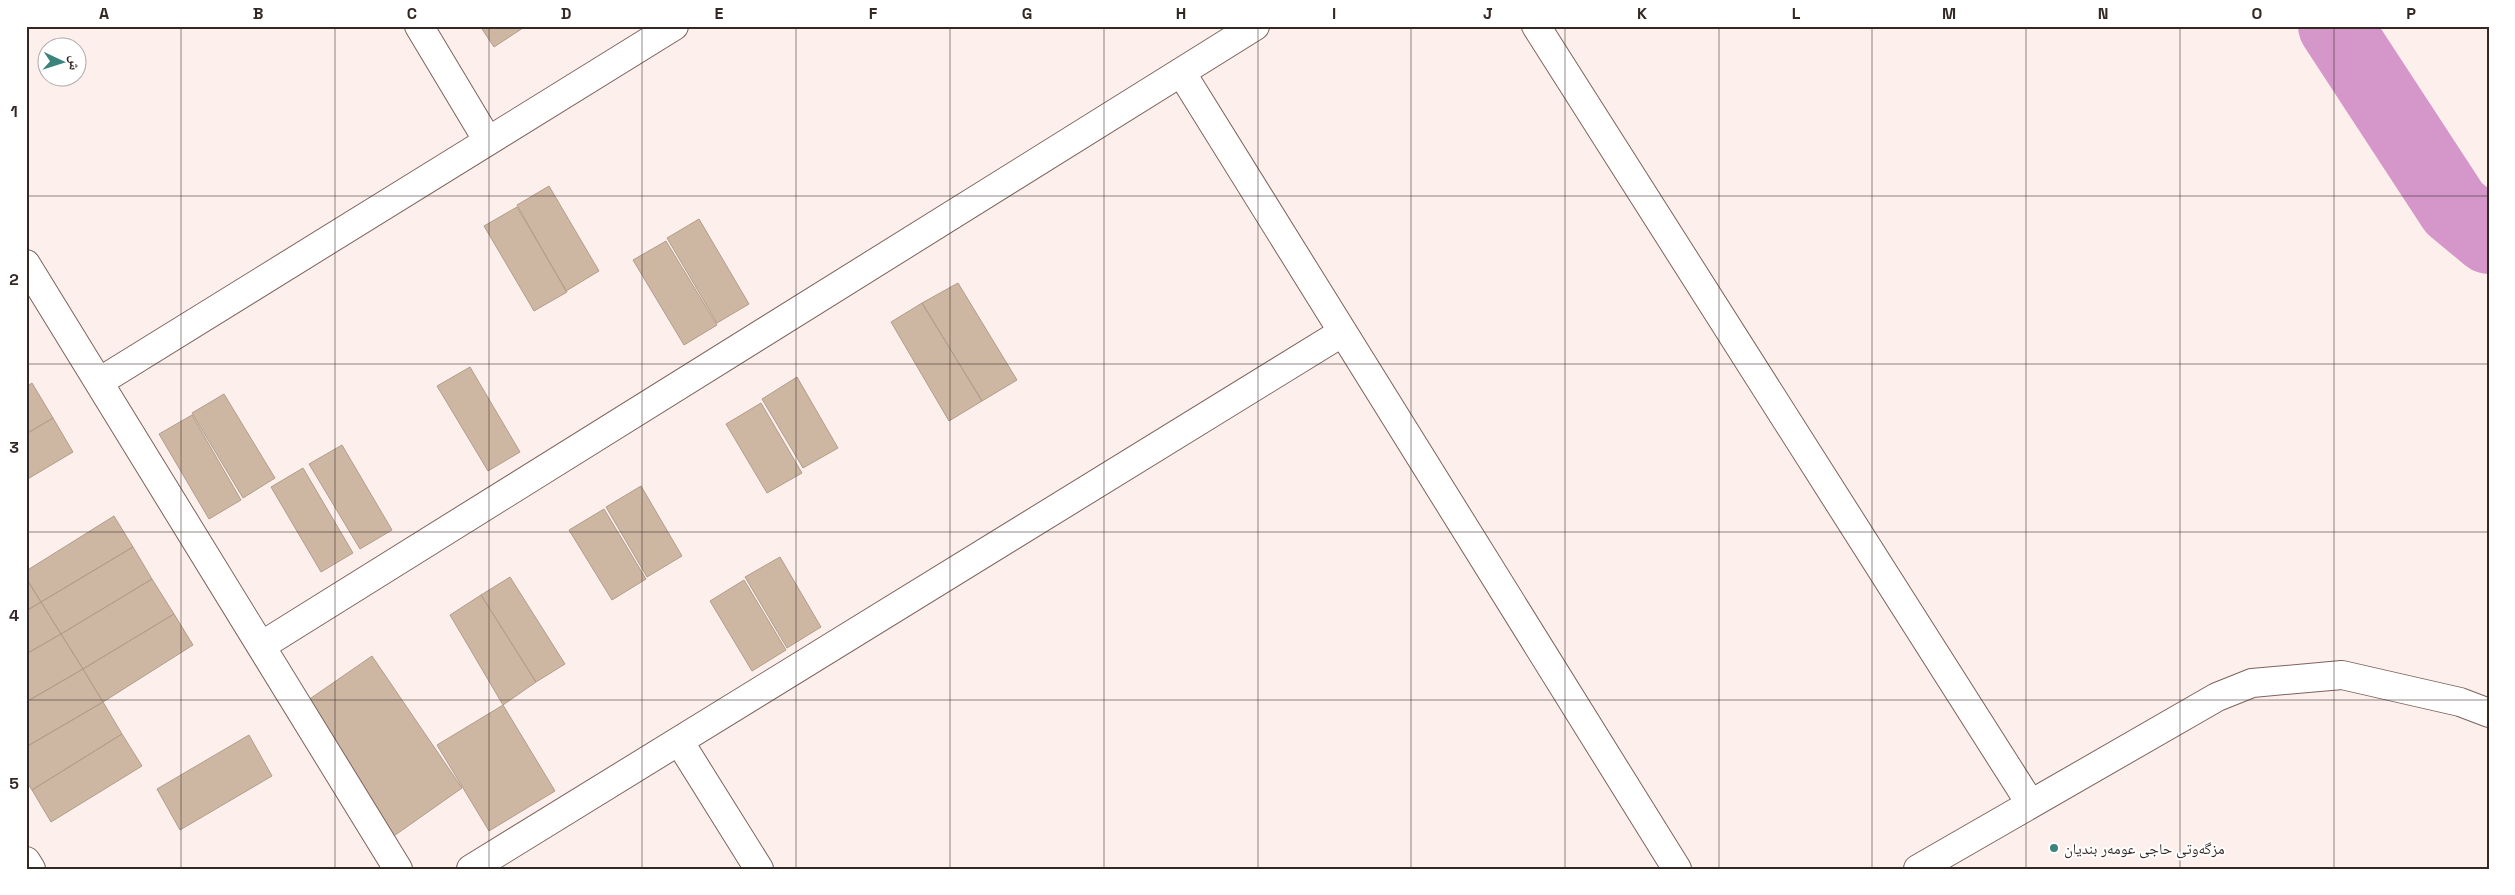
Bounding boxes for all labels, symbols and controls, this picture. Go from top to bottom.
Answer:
text: A [99,3,109,24]
text: B [253,3,263,24]
text: C [407,3,417,24]
text: D [561,3,571,24]
text: E [715,3,724,24]
text: F [869,3,878,24]
text: G [1022,3,1032,24]
text: H [1176,3,1186,24]
text: I [1332,3,1336,24]
text: J [1483,3,1493,24]
text: K [1637,3,1647,24]
text: L [1792,3,1801,24]
text: M [1942,3,1956,24]
text: N [2098,3,2108,24]
text: O [2252,3,2263,24]
text: P [2406,3,2416,24]
north arrow [38,38,88,88]
text: ش [65,55,84,71]
text: 1 [10,101,18,122]
text: 2 [9,269,19,290]
text: 3 [9,437,19,458]
text: 4 [9,605,19,626]
text: 5 [9,773,19,794]
place label: مزگەوتی حاجی عومەر بندیان [2064,839,2225,859]
marker: مزگەوتی حاجی عومەر بندیان [2048,842,2060,854]

